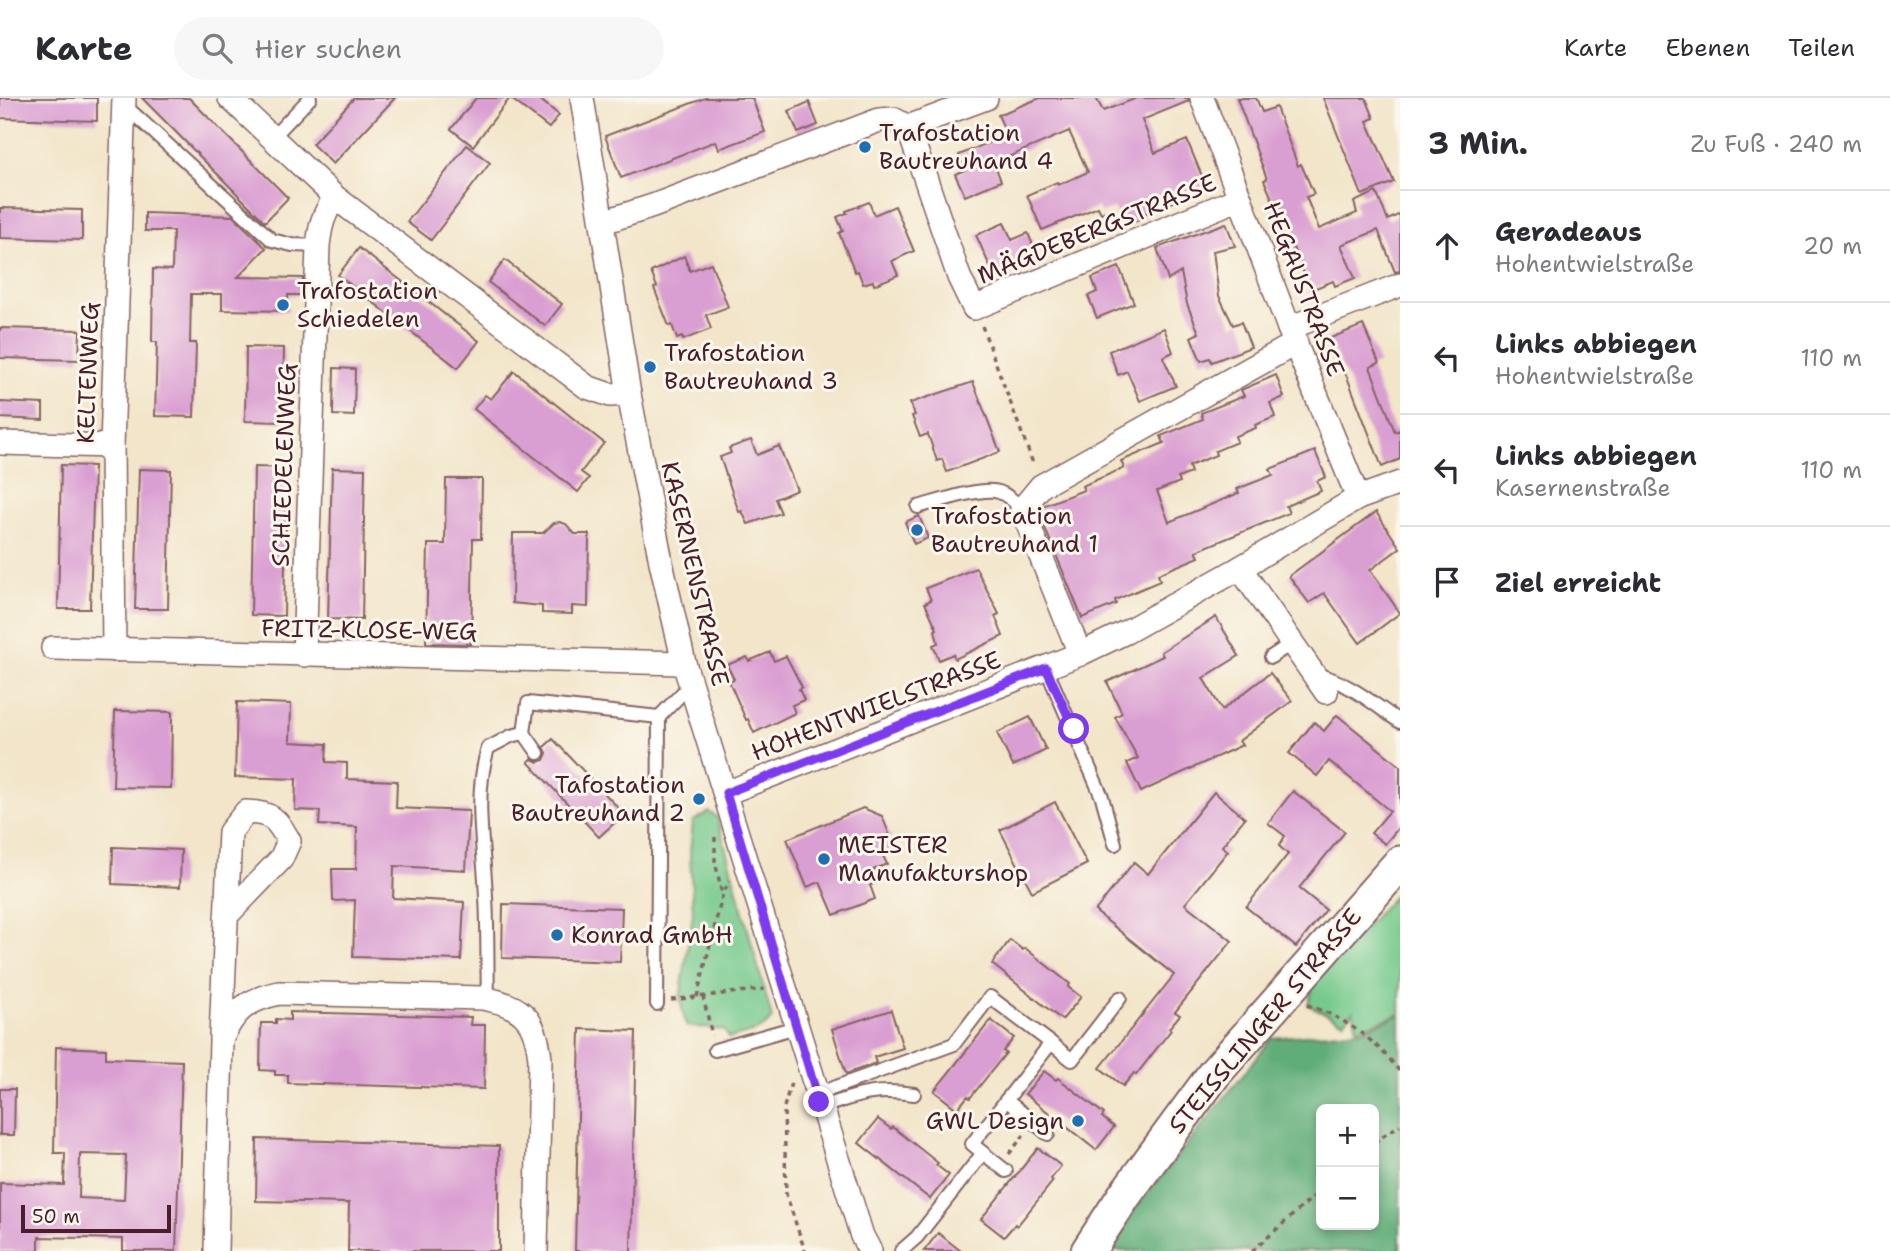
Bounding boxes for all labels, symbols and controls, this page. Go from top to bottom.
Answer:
search box [174,17,664,80]
text: Karte [35,26,132,71]
icon: search [198,29,236,67]
text: Hier suchen [254,31,402,66]
text: Karte [1564,32,1627,64]
text: Ebenen [1665,32,1750,64]
text: Teilen [1788,32,1855,64]
place label: Trafostation Bautreuhand 4 [879,117,1053,177]
text: 3 Min. [1428,123,1528,164]
text: Zu Fuß · 240 m [1690,129,1862,159]
marker: Trafostation Bautreuhand 4 [857,139,873,155]
street label: MÄGDEBERGSTRASSE [973,166,1221,292]
street label: HEGAUSTRASSE [1256,197,1352,381]
text: Geradeaus [1495,214,1642,249]
icon: ahead [1428,227,1466,265]
text: 20 m [1803,231,1862,261]
text: Hohentwielstraße [1495,249,1694,279]
place label: Trafostation Schiedelen [297,275,438,335]
marker: Trafostation Schiedelen [275,297,291,313]
street label: KELTENWEG [70,302,106,444]
text: Links abbiegen [1495,326,1697,361]
place label: Trafostation Bautreuhand 3 [664,337,838,397]
icon: left [1428,339,1466,377]
text: 110 m [1800,343,1862,373]
marker: Trafostation Bautreuhand 3 [642,359,658,375]
text: Hohentwielstraße [1495,361,1694,391]
street label: SCHIEDELENWEG [264,363,304,567]
text: Links abbiegen [1495,438,1697,473]
icon: left [1428,451,1466,489]
text: 110 m [1800,455,1862,485]
street label: KASERNENSTRASSE [654,458,736,690]
text: Kasernenstraße [1495,473,1670,503]
place label: Trafostation Bautreuhand 1 [931,500,1098,560]
marker: Trafostation Bautreuhand 1 [909,522,925,538]
icon: arrive [1428,563,1466,601]
text: Ziel erreicht [1495,565,1661,600]
street label: FRITZ-KLOSE-WEG [261,612,477,648]
street label: HOHENTWIELSTRASSE [747,644,1005,768]
route start [1058,713,1089,744]
place label: Tafostation Bautreuhand 2 [511,769,685,829]
marker: Tafostation Bautreuhand 2 [691,791,707,807]
place label: MEISTER Manufakturshop [838,829,1028,889]
marker: MEISTER Manufakturshop [816,851,832,867]
street label: STEISSLINGER STRASSE [1161,902,1369,1140]
place label: Konrad GmbH [571,919,733,951]
marker: Konrad GmbH [549,927,565,943]
route end [803,1086,834,1117]
map controls [1316,1104,1379,1230]
button: + [1316,1104,1379,1167]
place label: GWL Design [926,1105,1064,1137]
marker: GWL Design [1070,1113,1086,1129]
button: − [1316,1167,1379,1230]
scale bar [21,1202,172,1234]
text: 50 m [32,1204,80,1229]

